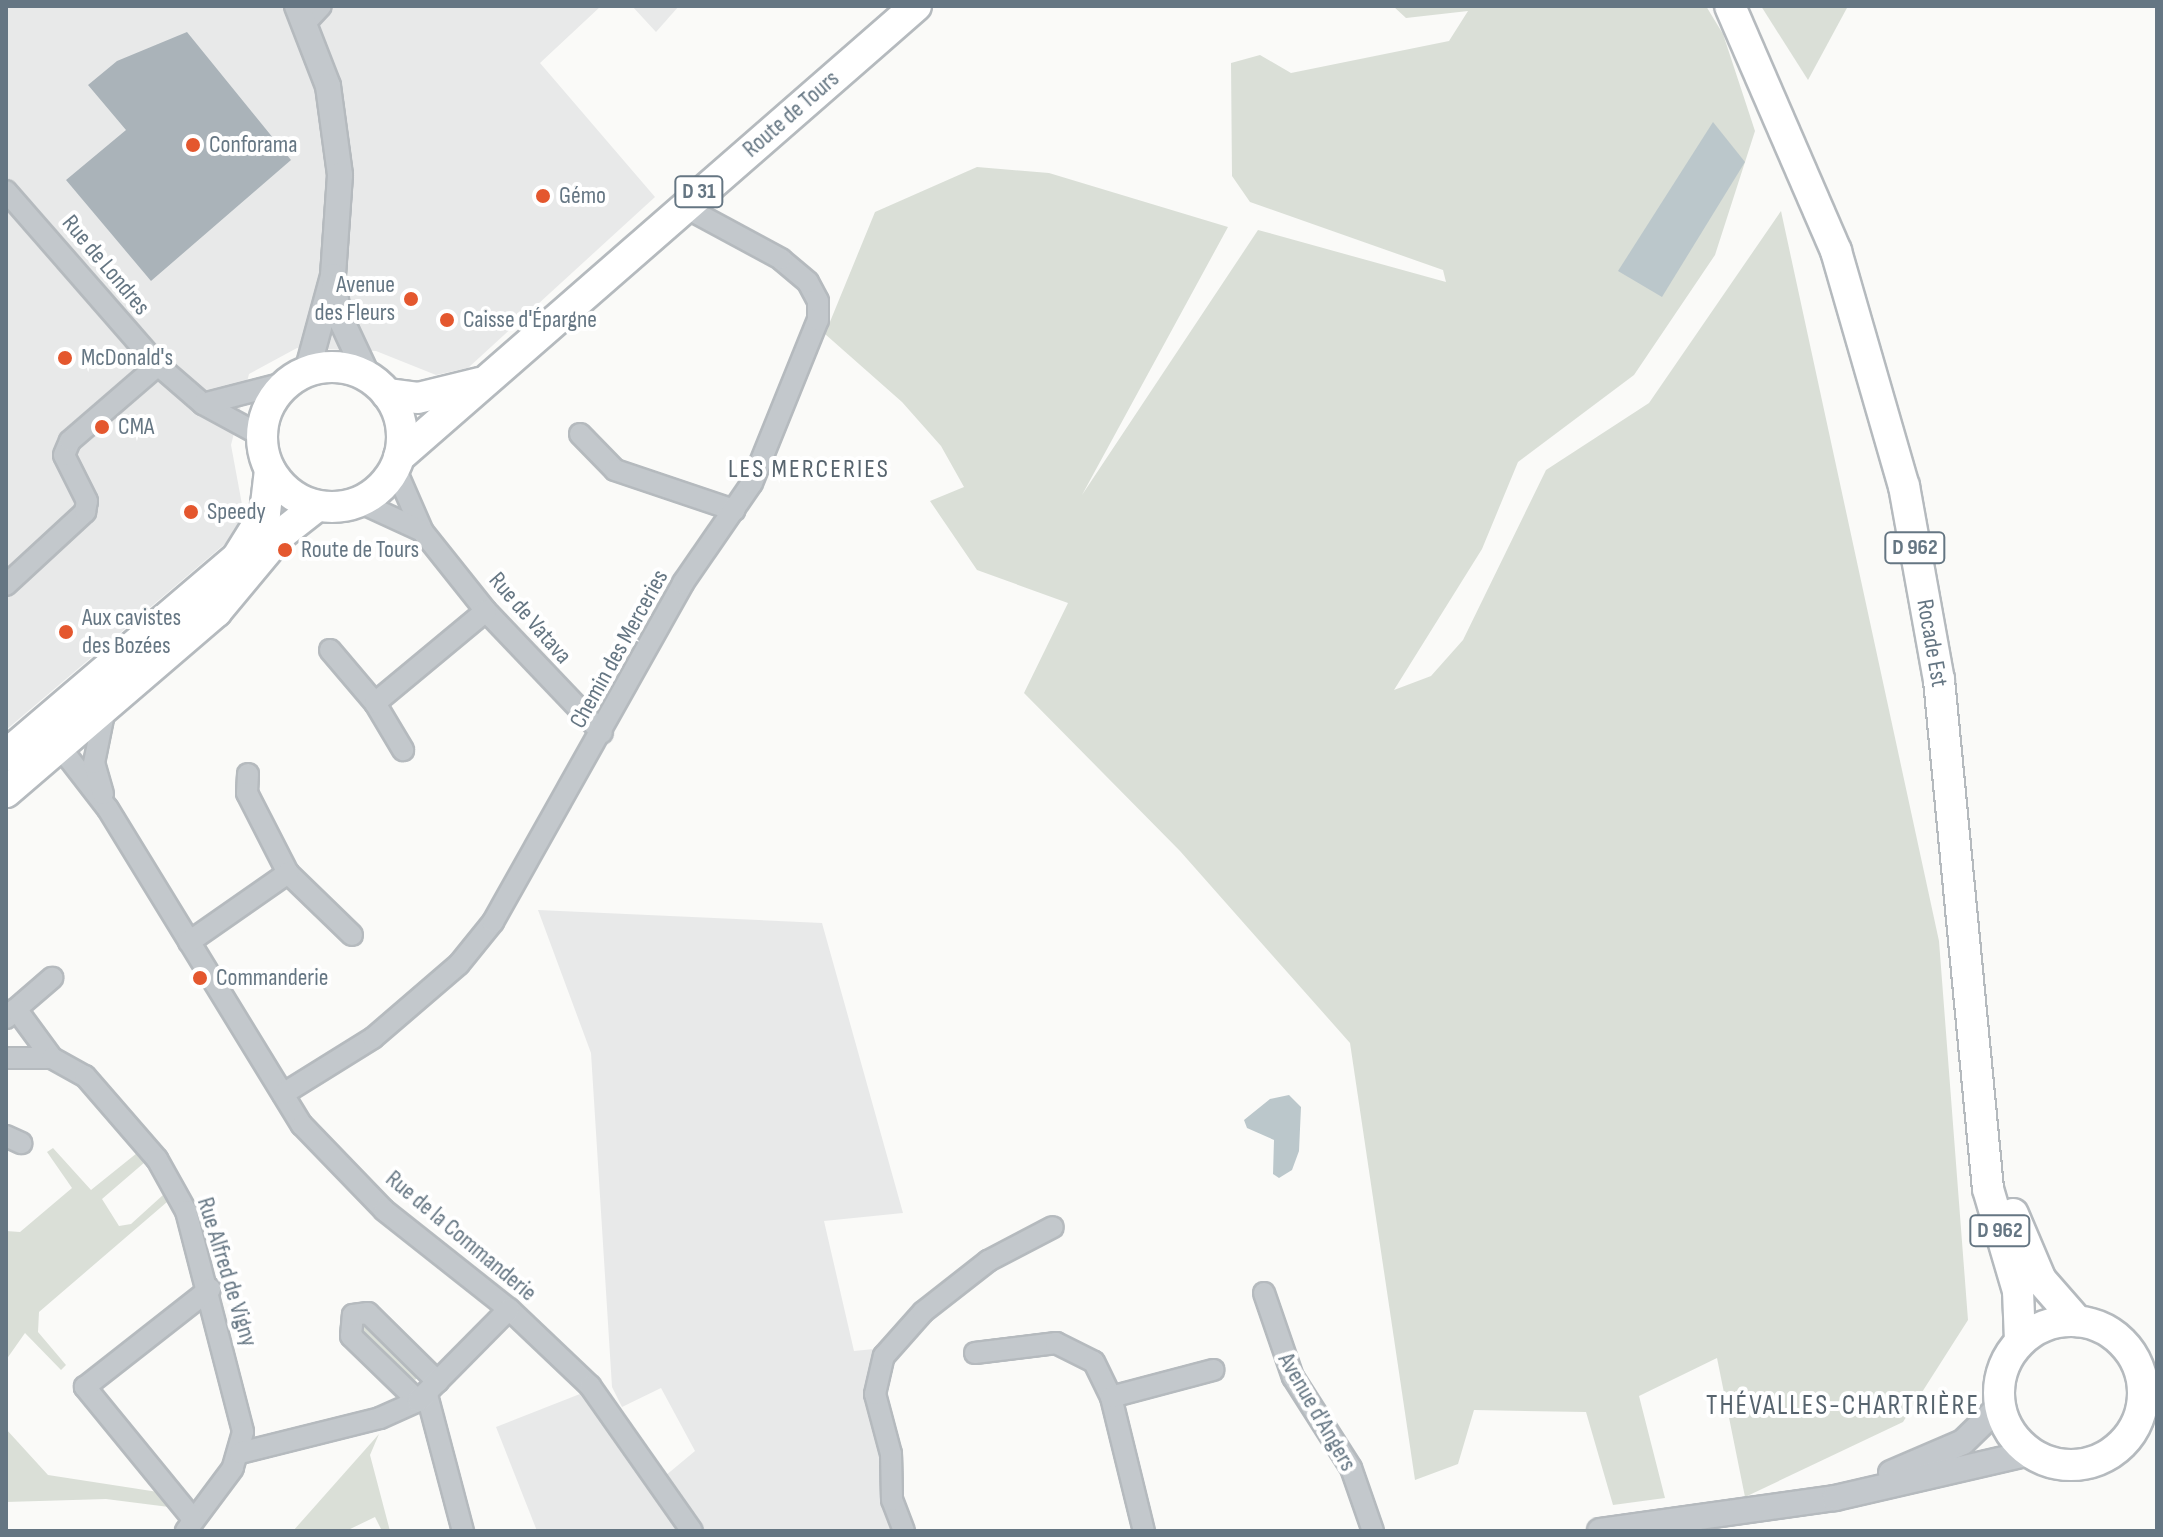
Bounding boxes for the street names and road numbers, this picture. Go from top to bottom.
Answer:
street label: Route de Tours [737,64,845,164]
road number: D 31 [673,174,725,210]
street label: Rue de Londres [56,209,156,321]
road number: D 962 [1883,530,1947,566]
street label: Chemin des Merceries [564,565,674,733]
street label: Rue de Vatava [482,566,578,670]
street label: Rocade Est [1910,597,1954,689]
street label: Rue de la Commanderie [380,1165,542,1307]
street label: Rue Alfred de Vigny [191,1194,263,1350]
road number: D 962 [1968,1213,2032,1249]
street label: Avenue d'Angers [1272,1348,1362,1476]

